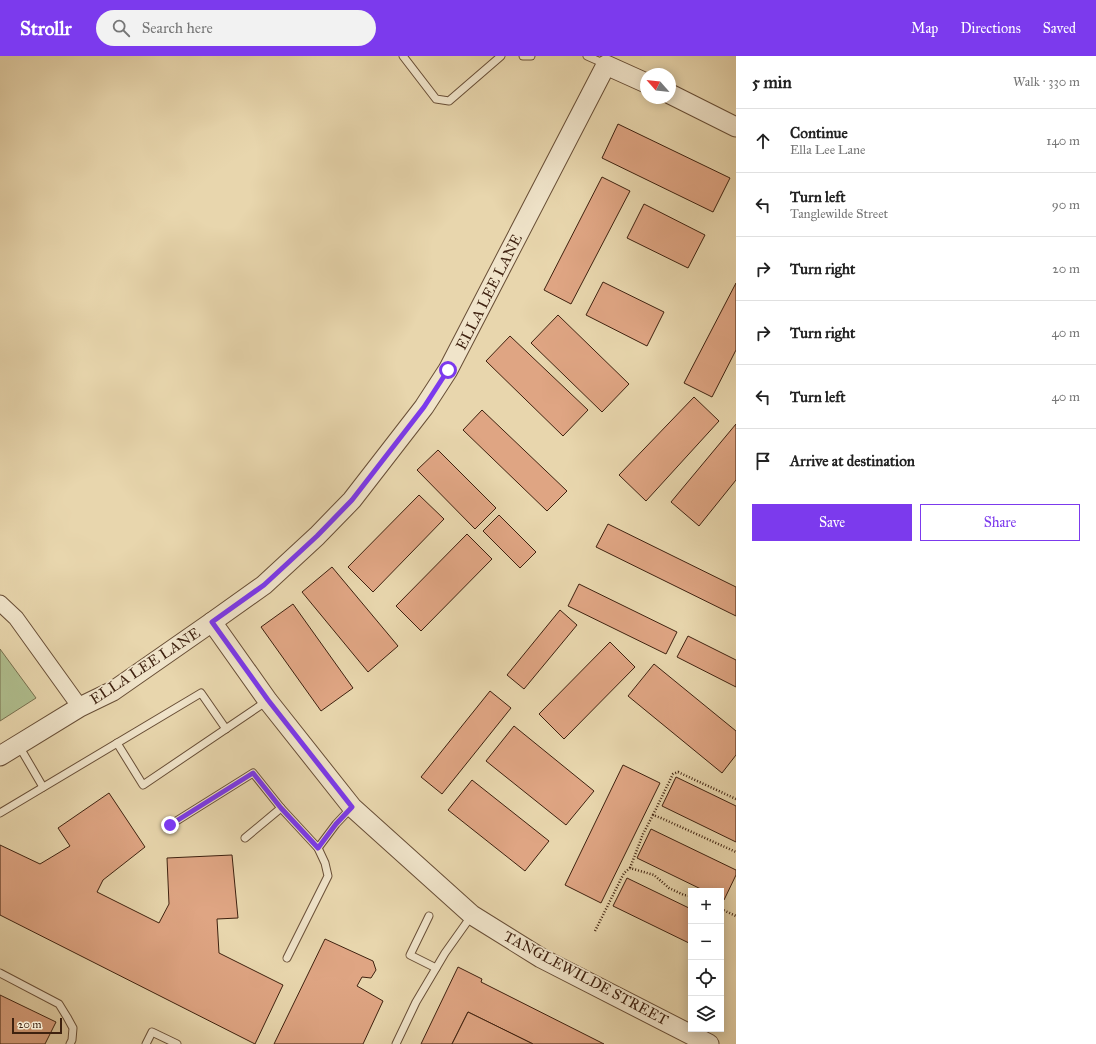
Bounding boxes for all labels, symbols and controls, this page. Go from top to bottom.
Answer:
search box [96,10,376,46]
text: Strollr [20,17,72,40]
icon: search [110,17,132,39]
text: Search here [142,19,213,37]
text: Map [911,20,938,37]
text: Directions [960,20,1021,37]
text: Saved [1043,20,1076,37]
north arrow [640,68,676,104]
text: 5 min [752,72,792,93]
text: Walk · 330 m [1013,74,1080,90]
text: Continue [790,124,848,142]
icon: ahead [752,130,774,152]
text: 140 m [1046,133,1080,149]
text: Ella Lee Lane [790,142,865,158]
text: Turn left [790,188,846,206]
icon: left [752,194,774,216]
text: 90 m [1052,197,1080,213]
text: Tanglewilde Street [790,206,888,222]
street label: ELLA LEE LANE [452,231,526,353]
icon: right [752,258,774,280]
text: Turn right [790,260,855,278]
text: 20 m [1052,261,1080,277]
icon: right [752,322,774,344]
text: Turn right [790,324,855,342]
text: 40 m [1051,325,1080,341]
route start [439,361,457,379]
icon: left [752,386,774,408]
text: Turn left [790,388,846,406]
text: 40 m [1051,389,1080,405]
icon: arrive [752,450,774,472]
text: Arrive at destination [790,452,915,470]
button: Save [752,504,912,541]
button: Share [920,504,1080,541]
street label: ELLA LEE LANE [87,624,204,708]
route end [161,816,179,834]
map controls [688,888,724,1032]
button: + [688,888,724,924]
button: − [688,924,724,960]
street label: TANGLEWILDE STREET [501,927,671,1029]
button: locate [688,960,724,996]
button: layers [688,996,724,1032]
scale bar [12,1016,62,1035]
text: 20 m [18,1018,41,1031]

